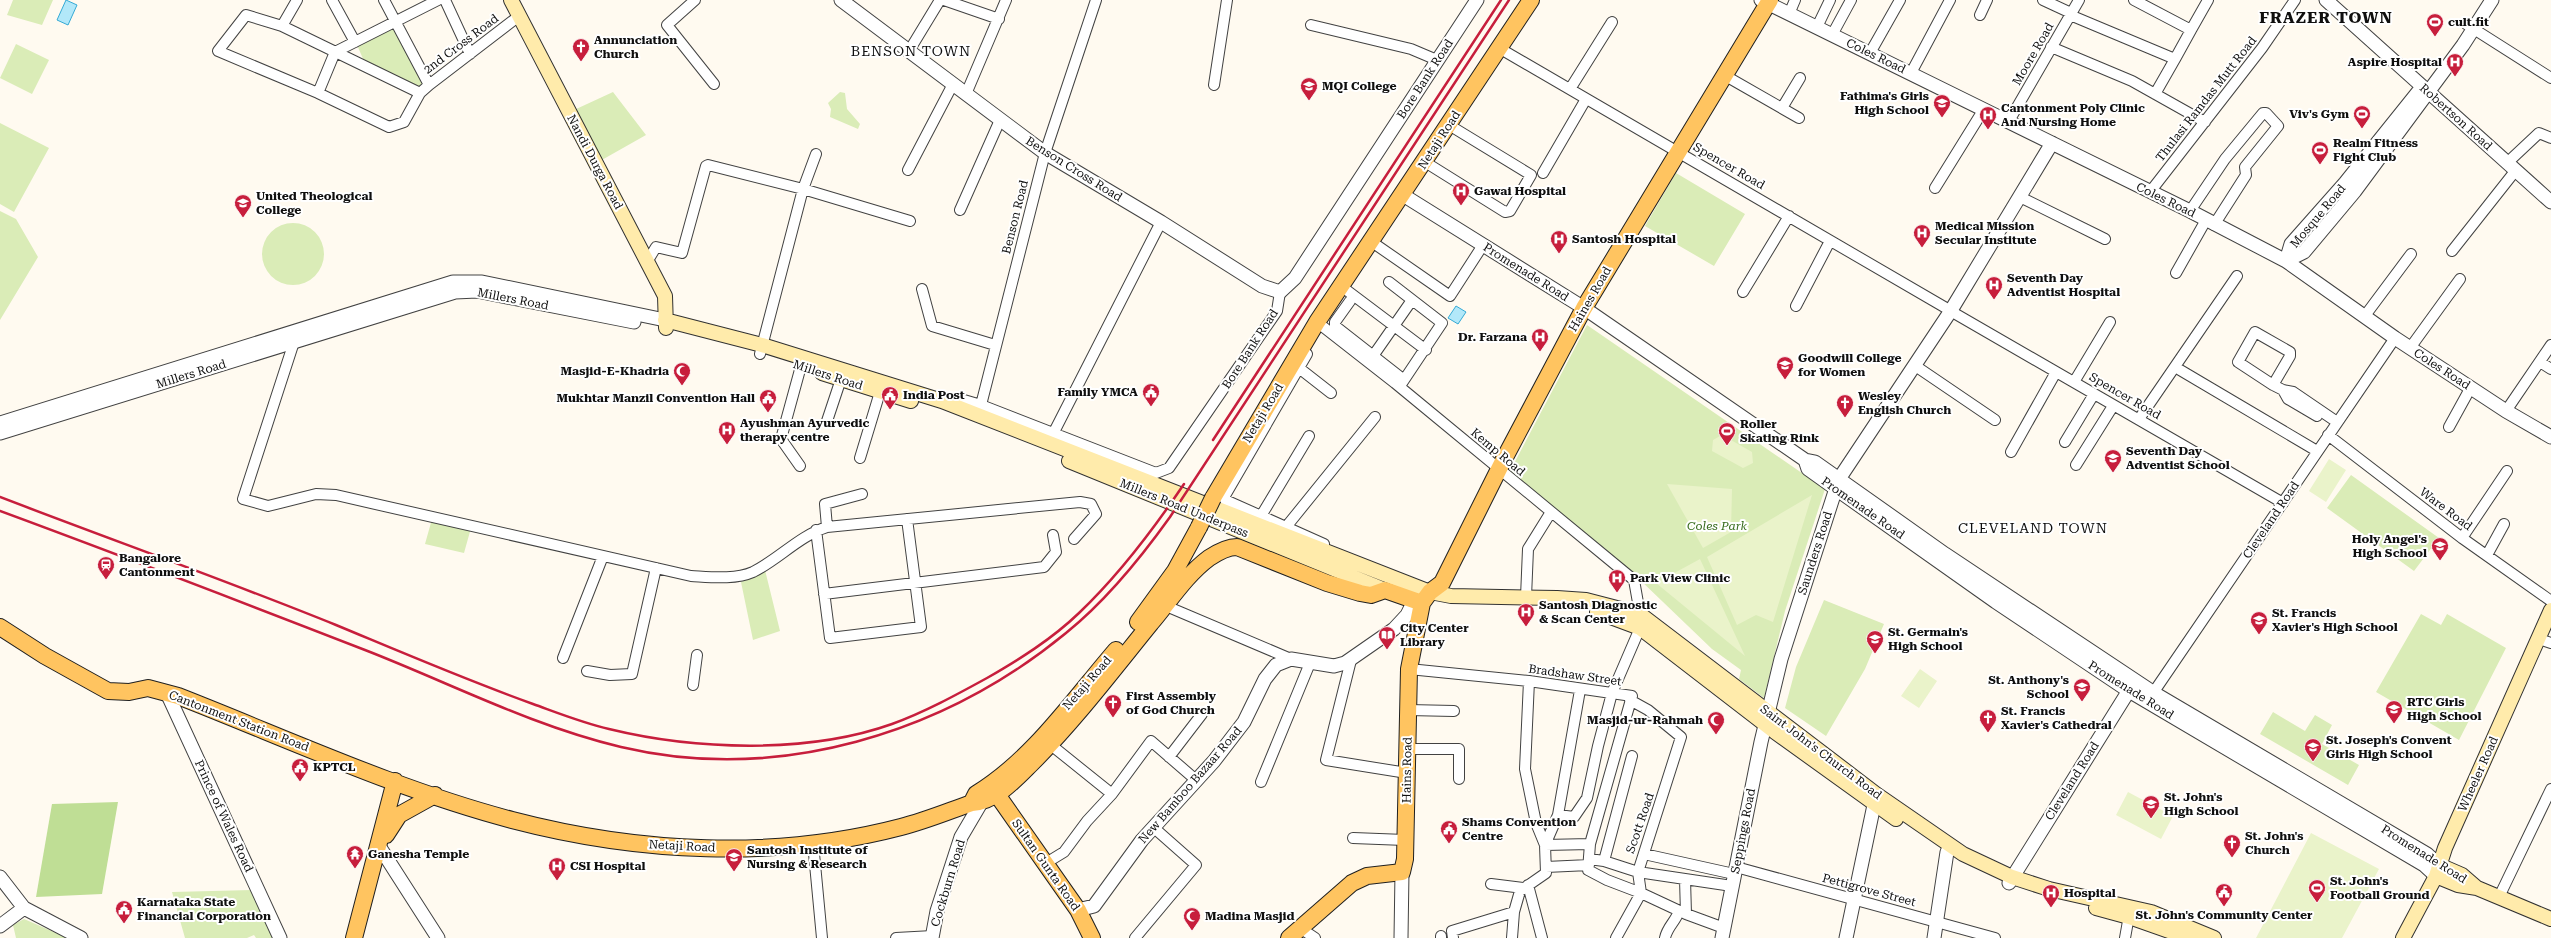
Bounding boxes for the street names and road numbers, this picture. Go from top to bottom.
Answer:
street label: 2nd Cross Road [421,11,501,77]
street label: Moore Road [2009,20,2057,88]
street label: Thulasi Ramdas Mutt Road [2153,33,2259,164]
street label: Bore Bank Road [1394,36,1456,121]
street label: Coles Road [1844,36,1908,77]
street label: Robertson Road [2417,81,2495,153]
street label: Netaji Road [1415,108,1463,172]
street label: Nandi Durga Road [564,112,626,212]
street label: Benson Cross Road [1023,134,1125,204]
street label: Spencer Road [1691,140,1768,192]
street label: Benson Road [999,178,1031,255]
street label: Coles Road [2134,180,2198,221]
street label: Mosque Road [2287,181,2349,251]
street label: Promenade Road [1481,240,1572,304]
street label: Haines Road [1566,264,1614,334]
street label: Millers Road [476,285,550,313]
street label: Bore Bank Road [1219,306,1281,391]
street label: Coles Road [2411,346,2473,393]
street label: Millers Road [154,357,228,391]
street label: Millers Road [791,357,865,393]
street label: Spencer Road [2087,370,2164,422]
street label: Netaji Road [1240,380,1286,445]
street label: Kemp Road [1468,425,1528,479]
street label: Promenade Road [1819,474,1908,542]
street label: Millers Road Underpass [1118,476,1251,540]
street label: Cleveland Road [2240,478,2302,561]
street label: Ware Road [2417,485,2475,533]
street label: Saunders Road [1795,509,1835,596]
street label: Netaji Road [1060,653,1114,713]
street label: Promenade Road [2086,658,2177,722]
street label: Bradshaw Street [1527,662,1623,689]
street label: Cantonment Station Road [167,688,311,754]
street label: Saint John's Church Road [1757,702,1885,803]
street label: New Bamboo Bazaar Road [1135,724,1245,846]
street label: Wheeler Road [2455,734,2501,814]
street label: Hains Road [1399,736,1415,803]
street label: Cleveland Road [2042,739,2102,823]
street label: Prince of Wales Road [192,758,256,875]
street label: Seppings Road [1728,787,1758,875]
street label: Scott Road [1623,790,1657,855]
street label: Sultan Gunta Road [1009,816,1083,914]
street label: Promenade Road [2379,822,2470,886]
street label: Netaji Road [648,837,716,855]
street label: Cockburn Road [928,837,968,928]
street label: Pettigrove Street [1821,871,1918,909]

